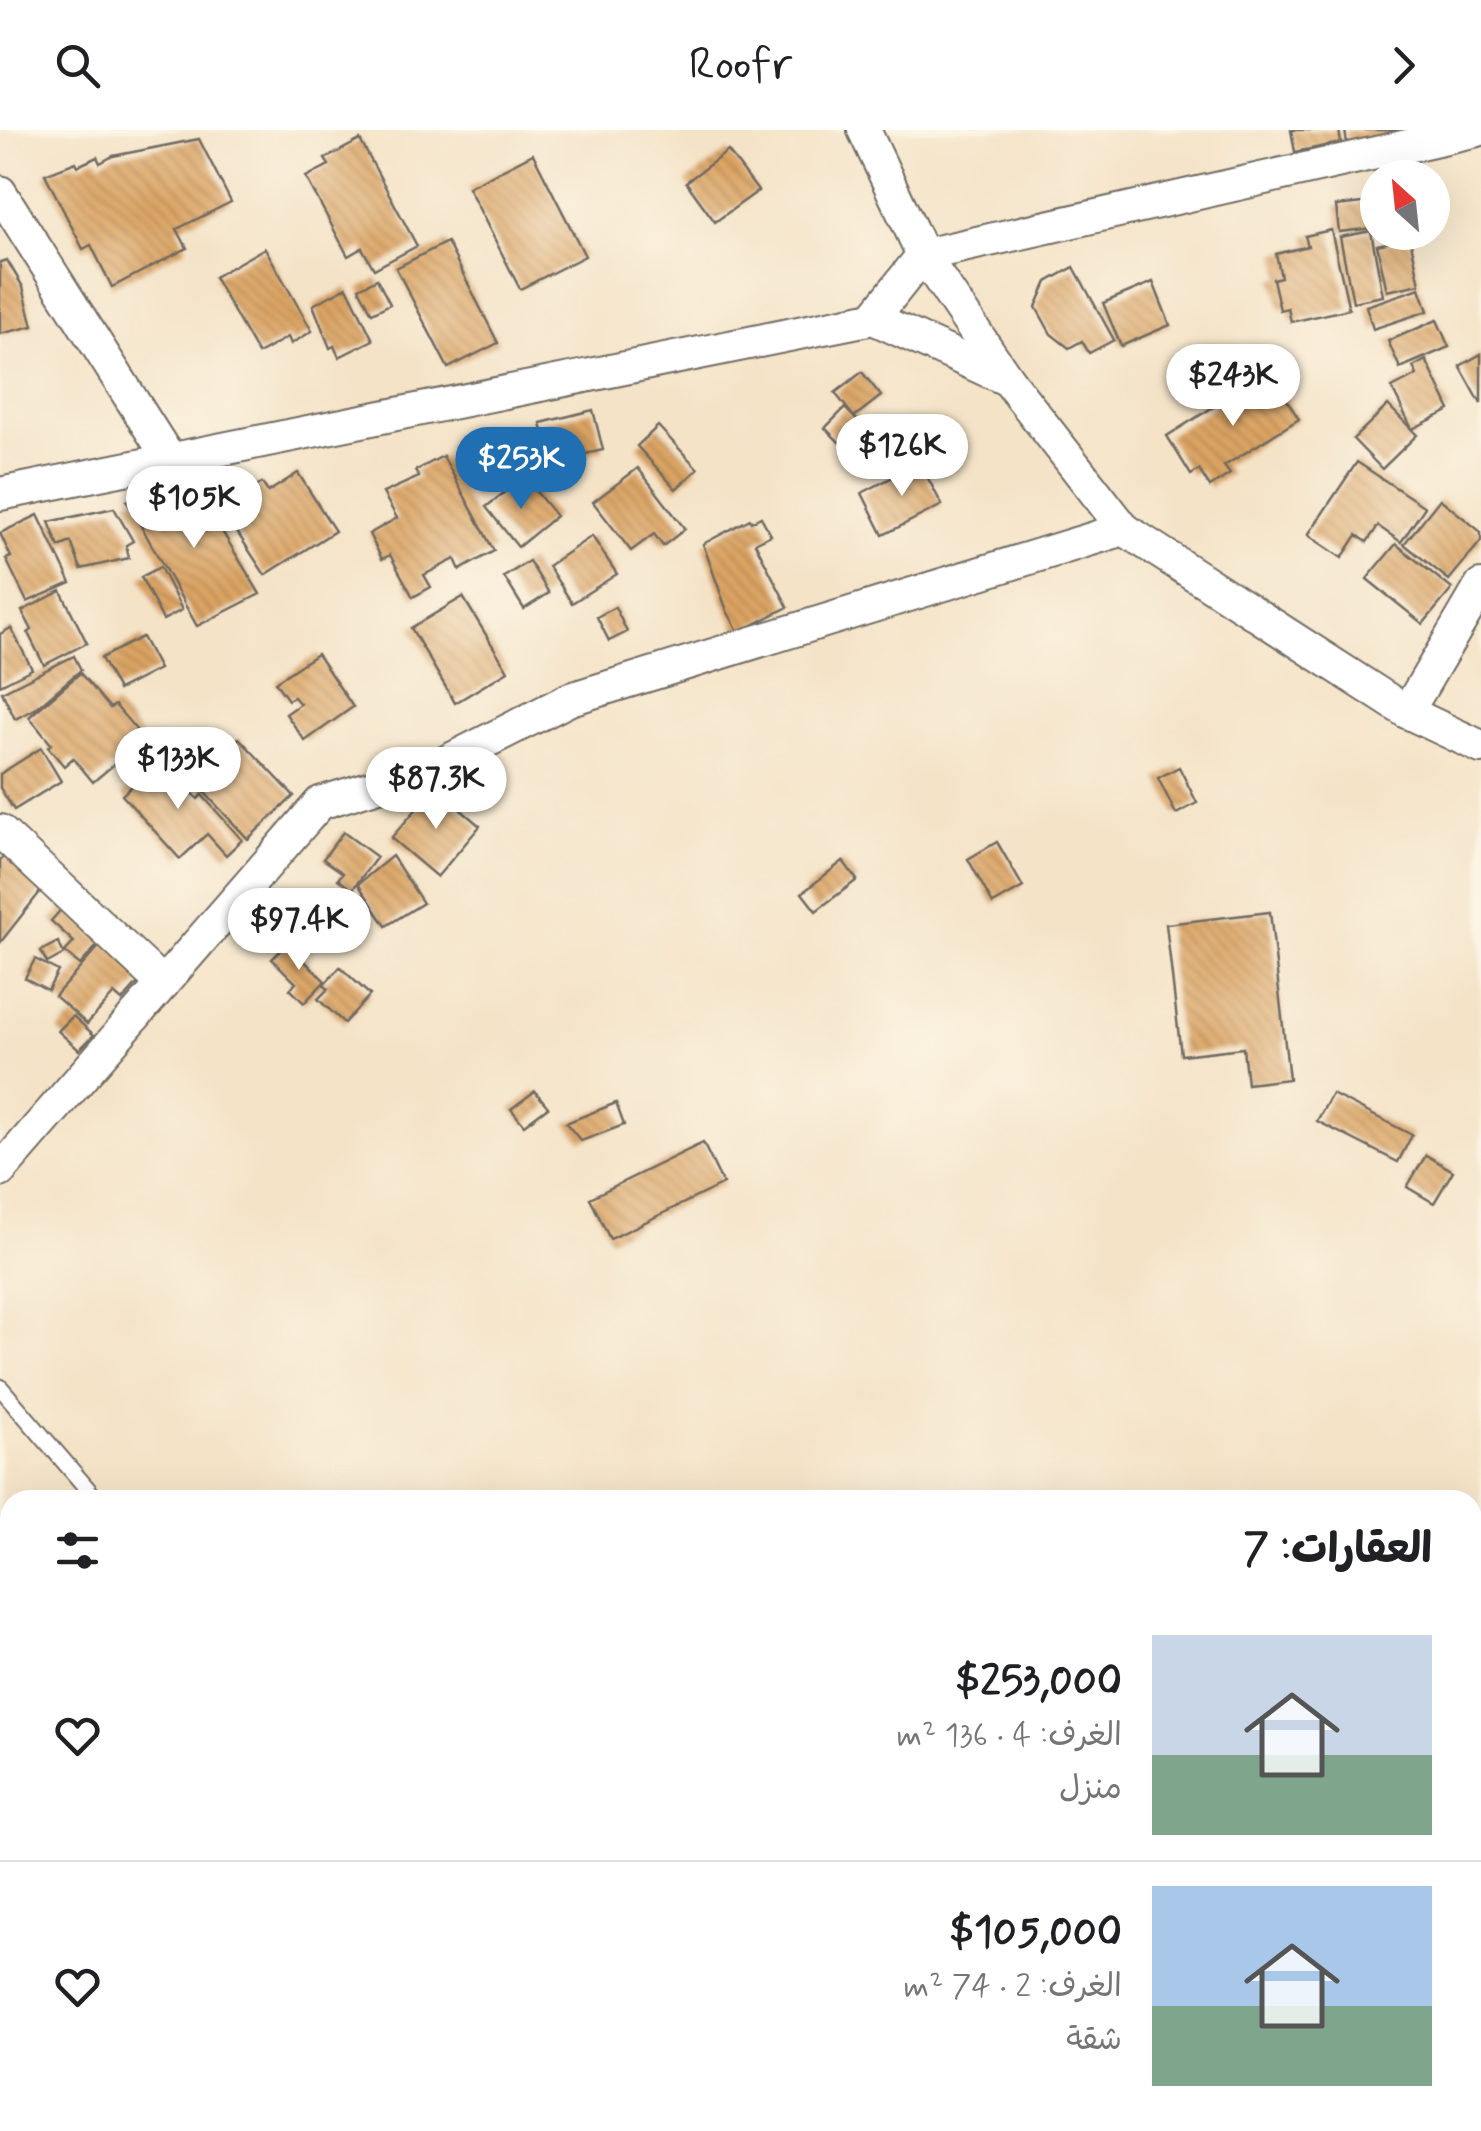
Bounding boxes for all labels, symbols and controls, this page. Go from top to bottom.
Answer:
text: Roofr [689,36,792,95]
icon: search [50,38,105,93]
icon: forward [1376,38,1431,93]
north arrow [1360,160,1450,250]
map controls [1360,160,1450,250]
pin: $243K [1163,344,1303,429]
text: $243K [1188,355,1278,397]
pin: $126K [832,414,972,499]
text: $126K [858,425,946,467]
pin: $253K [451,427,591,512]
text: $253K [477,438,565,480]
pin: $105K [124,466,264,551]
text: $105K [148,477,240,519]
pin: $133K [108,727,248,812]
text: $133K [137,738,219,780]
pin: $87.3K [355,747,517,832]
text: $87.3K [388,758,484,800]
pin: $97.4K [218,888,380,973]
text: $97.4K [250,899,348,941]
icon: filters [50,1523,105,1578]
text: العقارات: 7 [1243,1523,1432,1578]
text: $253,000 [955,1655,1122,1710]
icon: home [1232,1675,1352,1795]
icon: heart [50,1708,105,1763]
text: الغرف: 4 · 136 m² [897,1715,1122,1757]
text: منزل [1059,1768,1122,1810]
text: $105,000 [949,1906,1122,1961]
icon: home [1232,1926,1352,2046]
icon: heart [50,1959,105,2014]
text: الغرف: 2 · 74 m² [904,1966,1122,2008]
text: شقة [1066,2019,1122,2061]

